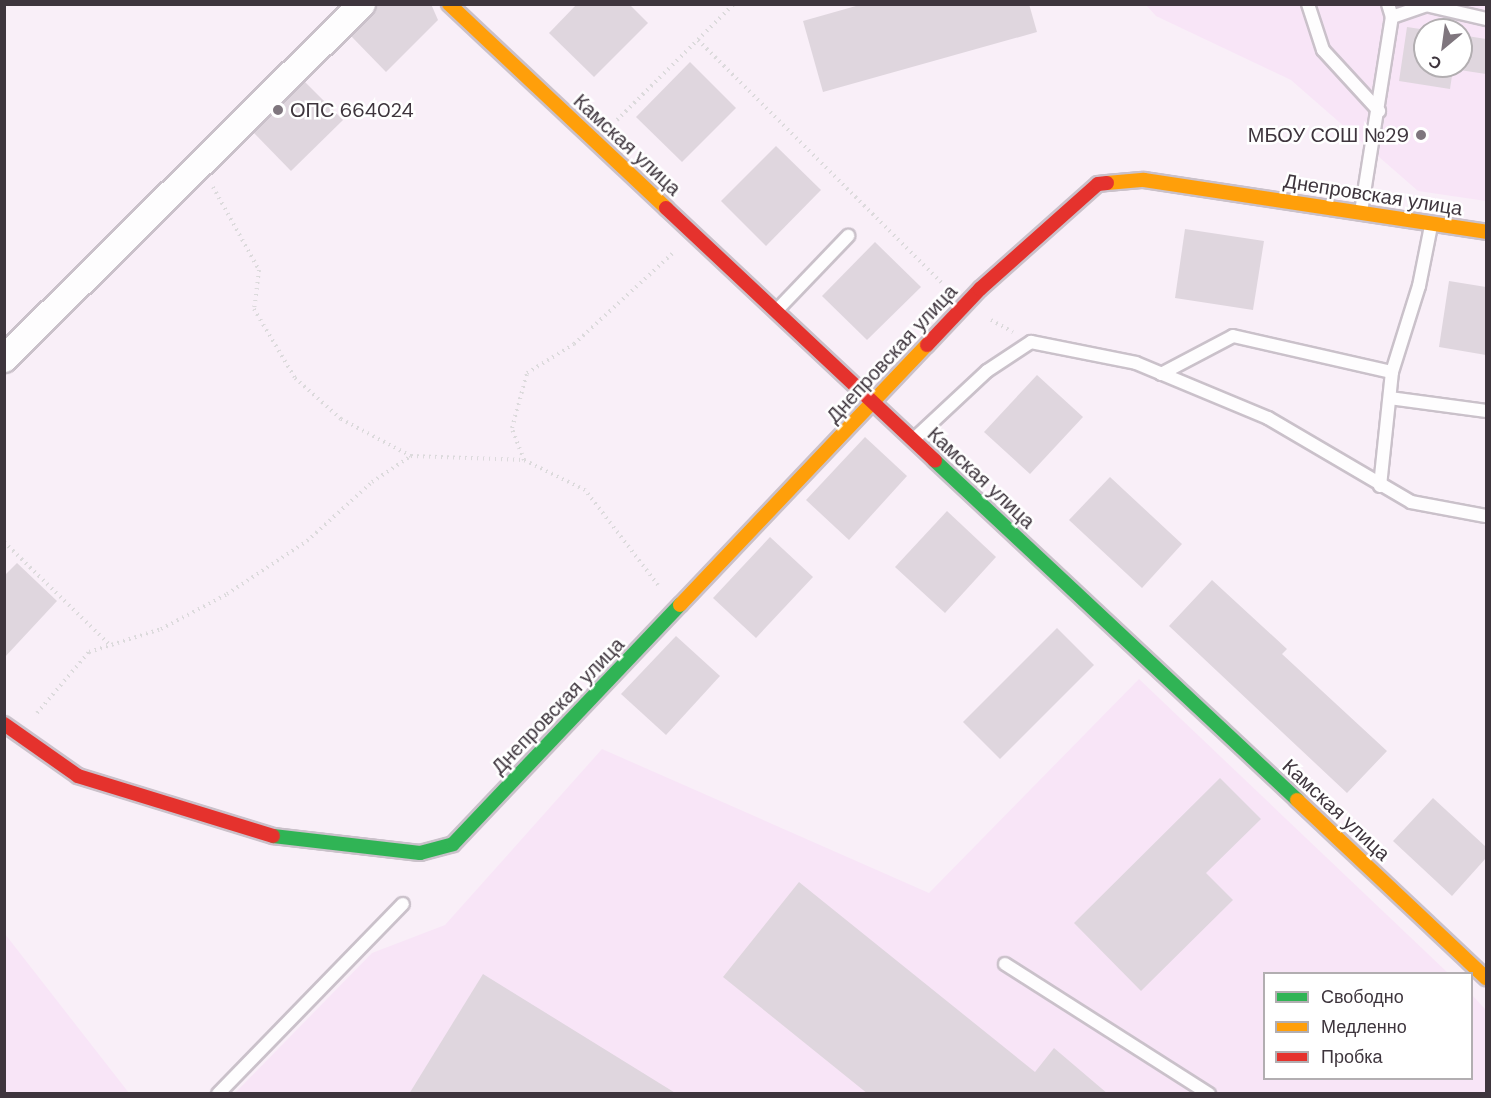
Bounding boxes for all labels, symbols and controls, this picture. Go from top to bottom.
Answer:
north arrow [1413,18,1473,78]
text: С [1425,50,1445,74]
street label: Камская улица [568,89,686,201]
place label: ОПС 664024 [290,98,414,122]
marker: ОПС 664024 [271,103,285,117]
place label: МБОУ СОШ №29 [1248,123,1409,147]
marker: МБОУ СОШ №29 [1414,128,1428,142]
street label: Днепровская улица [1282,169,1464,221]
street label: Днепровская улица [822,280,962,428]
street label: Камская улица [922,422,1040,534]
street label: Днепровская улица [487,633,629,779]
street label: Камская улица [1277,754,1395,866]
legend [1263,972,1473,1080]
text: Свободно [1321,985,1404,1009]
text: Медленно [1321,1015,1407,1039]
text: Пробка [1321,1045,1383,1069]

